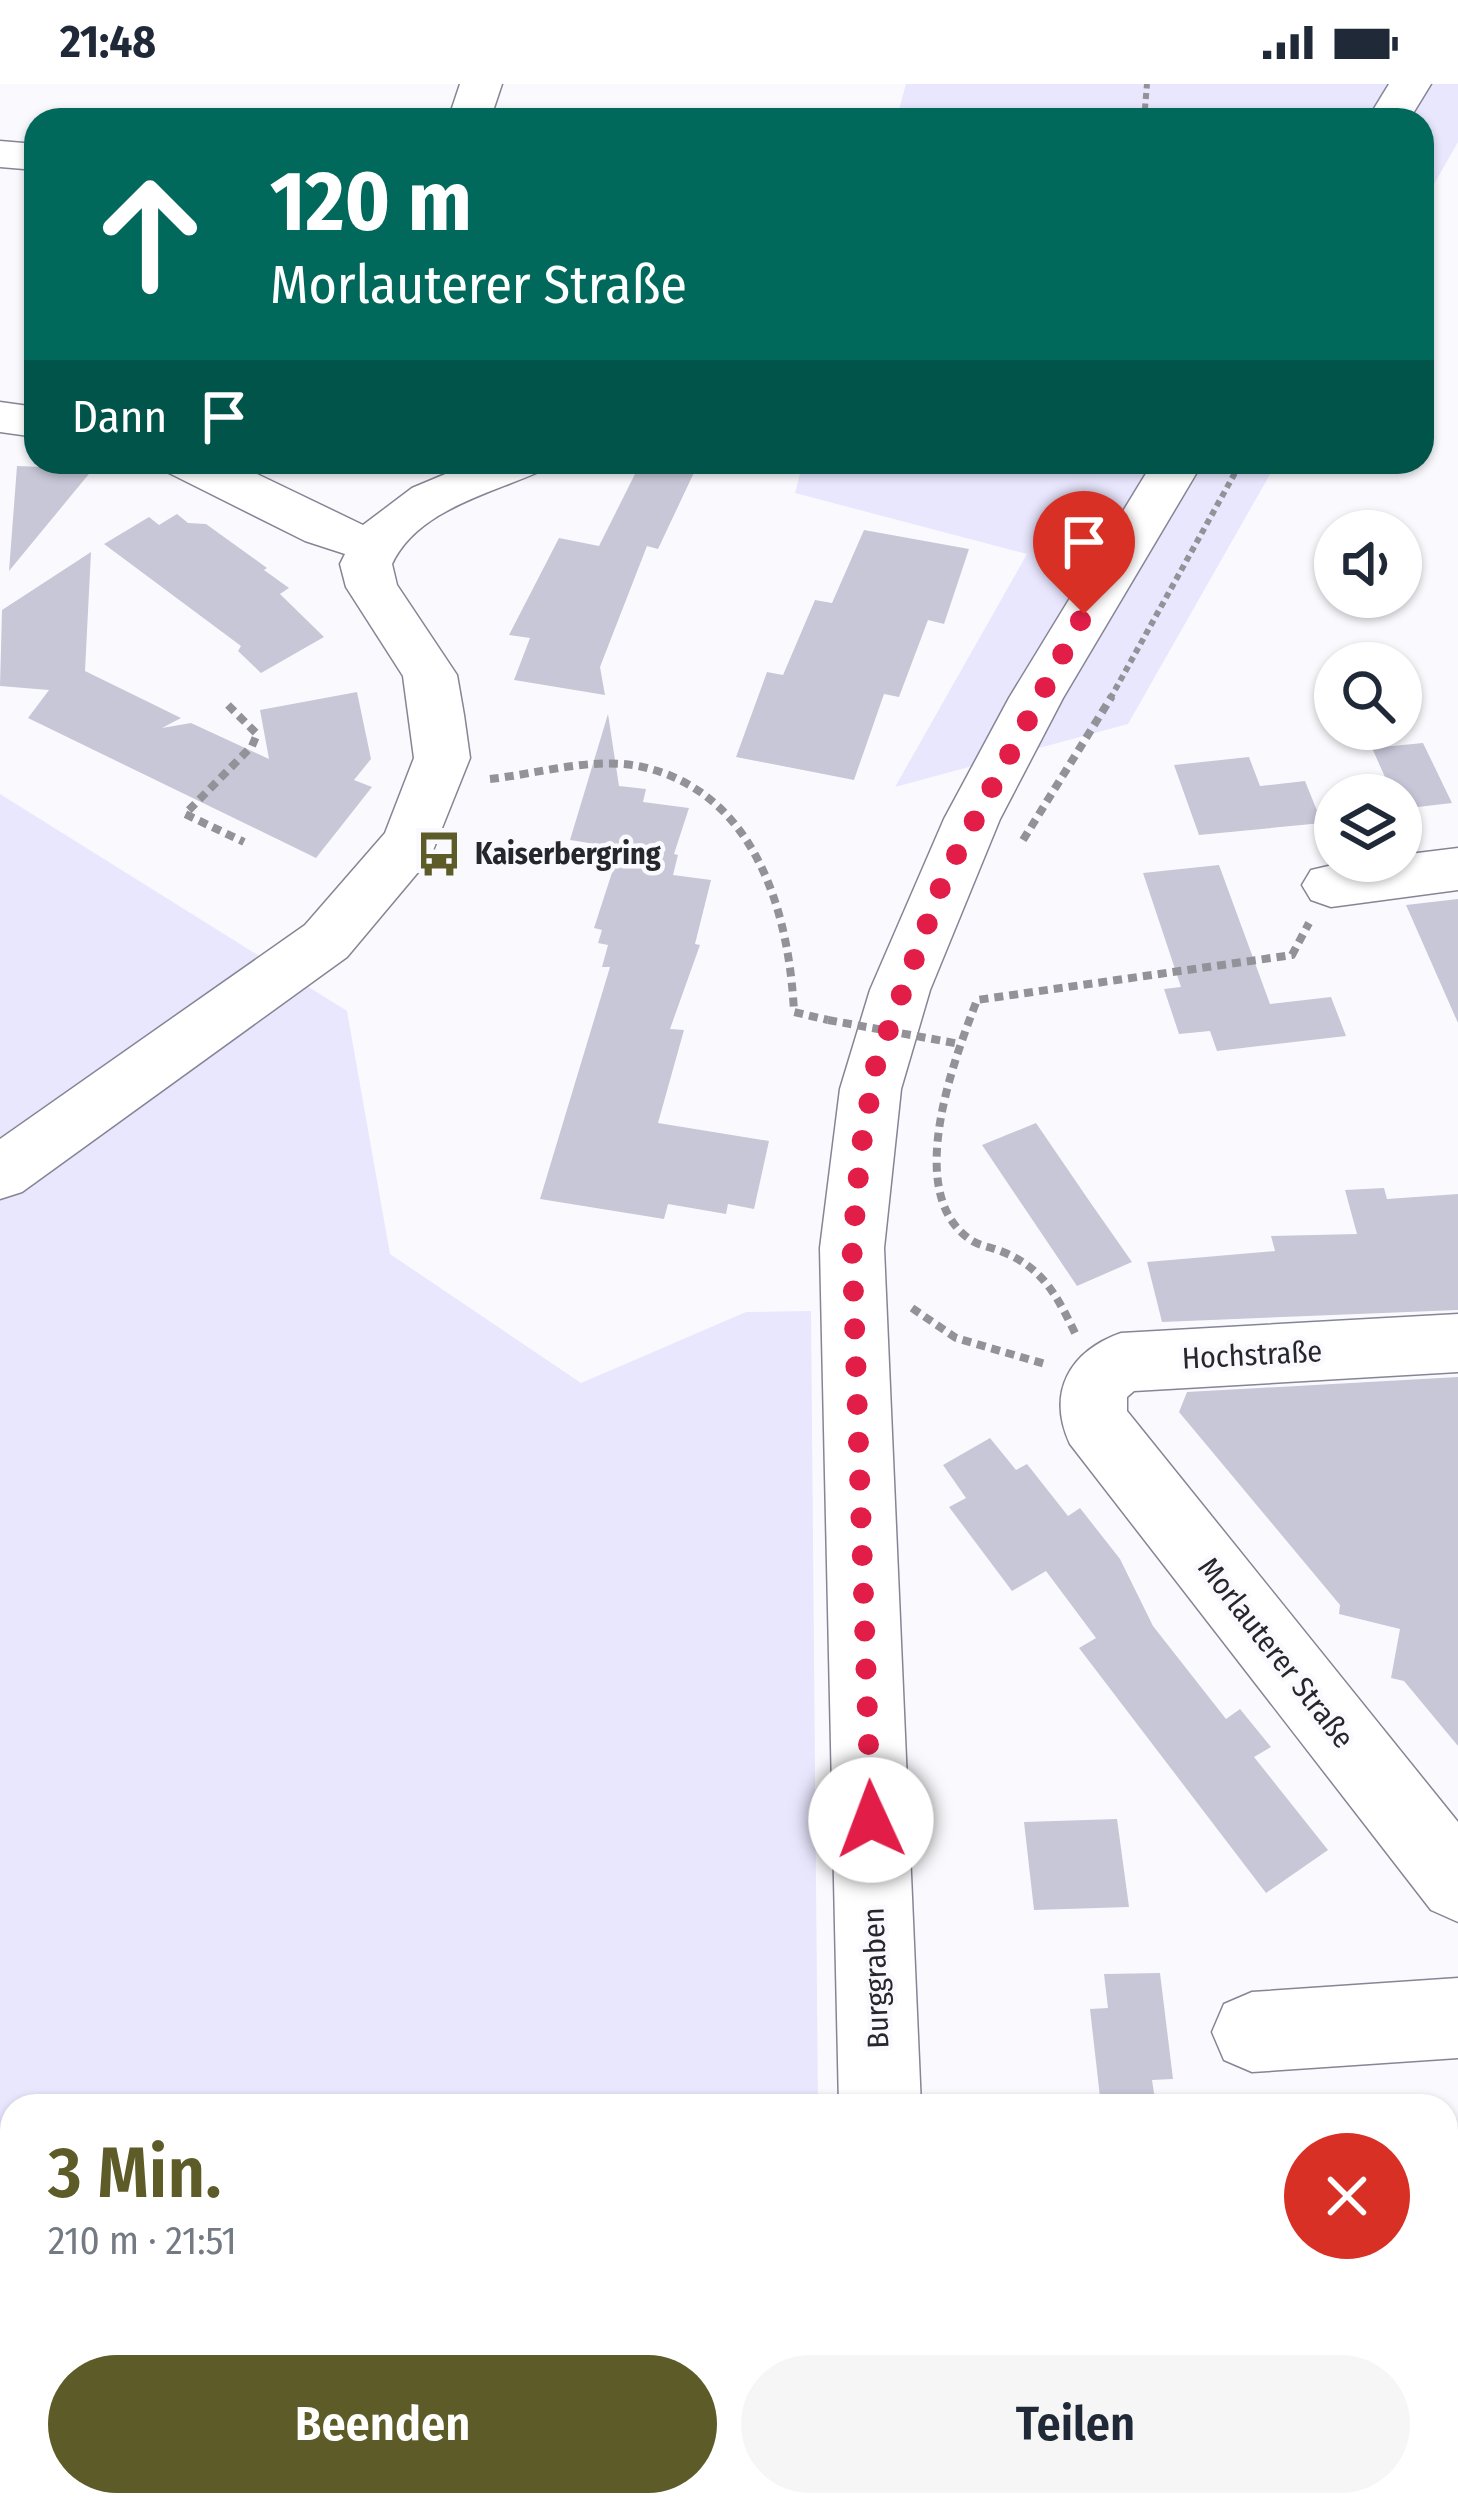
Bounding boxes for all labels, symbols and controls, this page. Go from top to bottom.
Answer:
text: 21:48 [60,15,156,69]
text: 120 m [270,151,472,252]
icon: ahead [72,156,228,312]
text: Morlauterer Straße [270,253,687,317]
icon: arrive [191,384,257,450]
text: Dann [72,390,167,444]
pin [1033,491,1135,614]
icon: arrive [1051,509,1117,575]
map controls [1314,510,1422,882]
button: sound [1314,510,1422,618]
button: search [1314,642,1422,750]
button: layers [1314,774,1422,882]
bus stop icon: Kaiserbergring [414,829,464,879]
place label: Kaiserbergring [475,836,661,872]
street label: Hochstraße [1181,1333,1323,1377]
street label: Morlauterer Straße [1190,1551,1362,1755]
position arrow [808,1757,934,1883]
street label: Burggraben [856,1907,896,2049]
text: 3 Min. [48,2130,222,2216]
button: close [1284,2133,1410,2259]
text: 210 m · 21:51 [48,2218,237,2264]
button: Beenden [48,2355,717,2493]
button: Teilen [741,2355,1410,2493]

